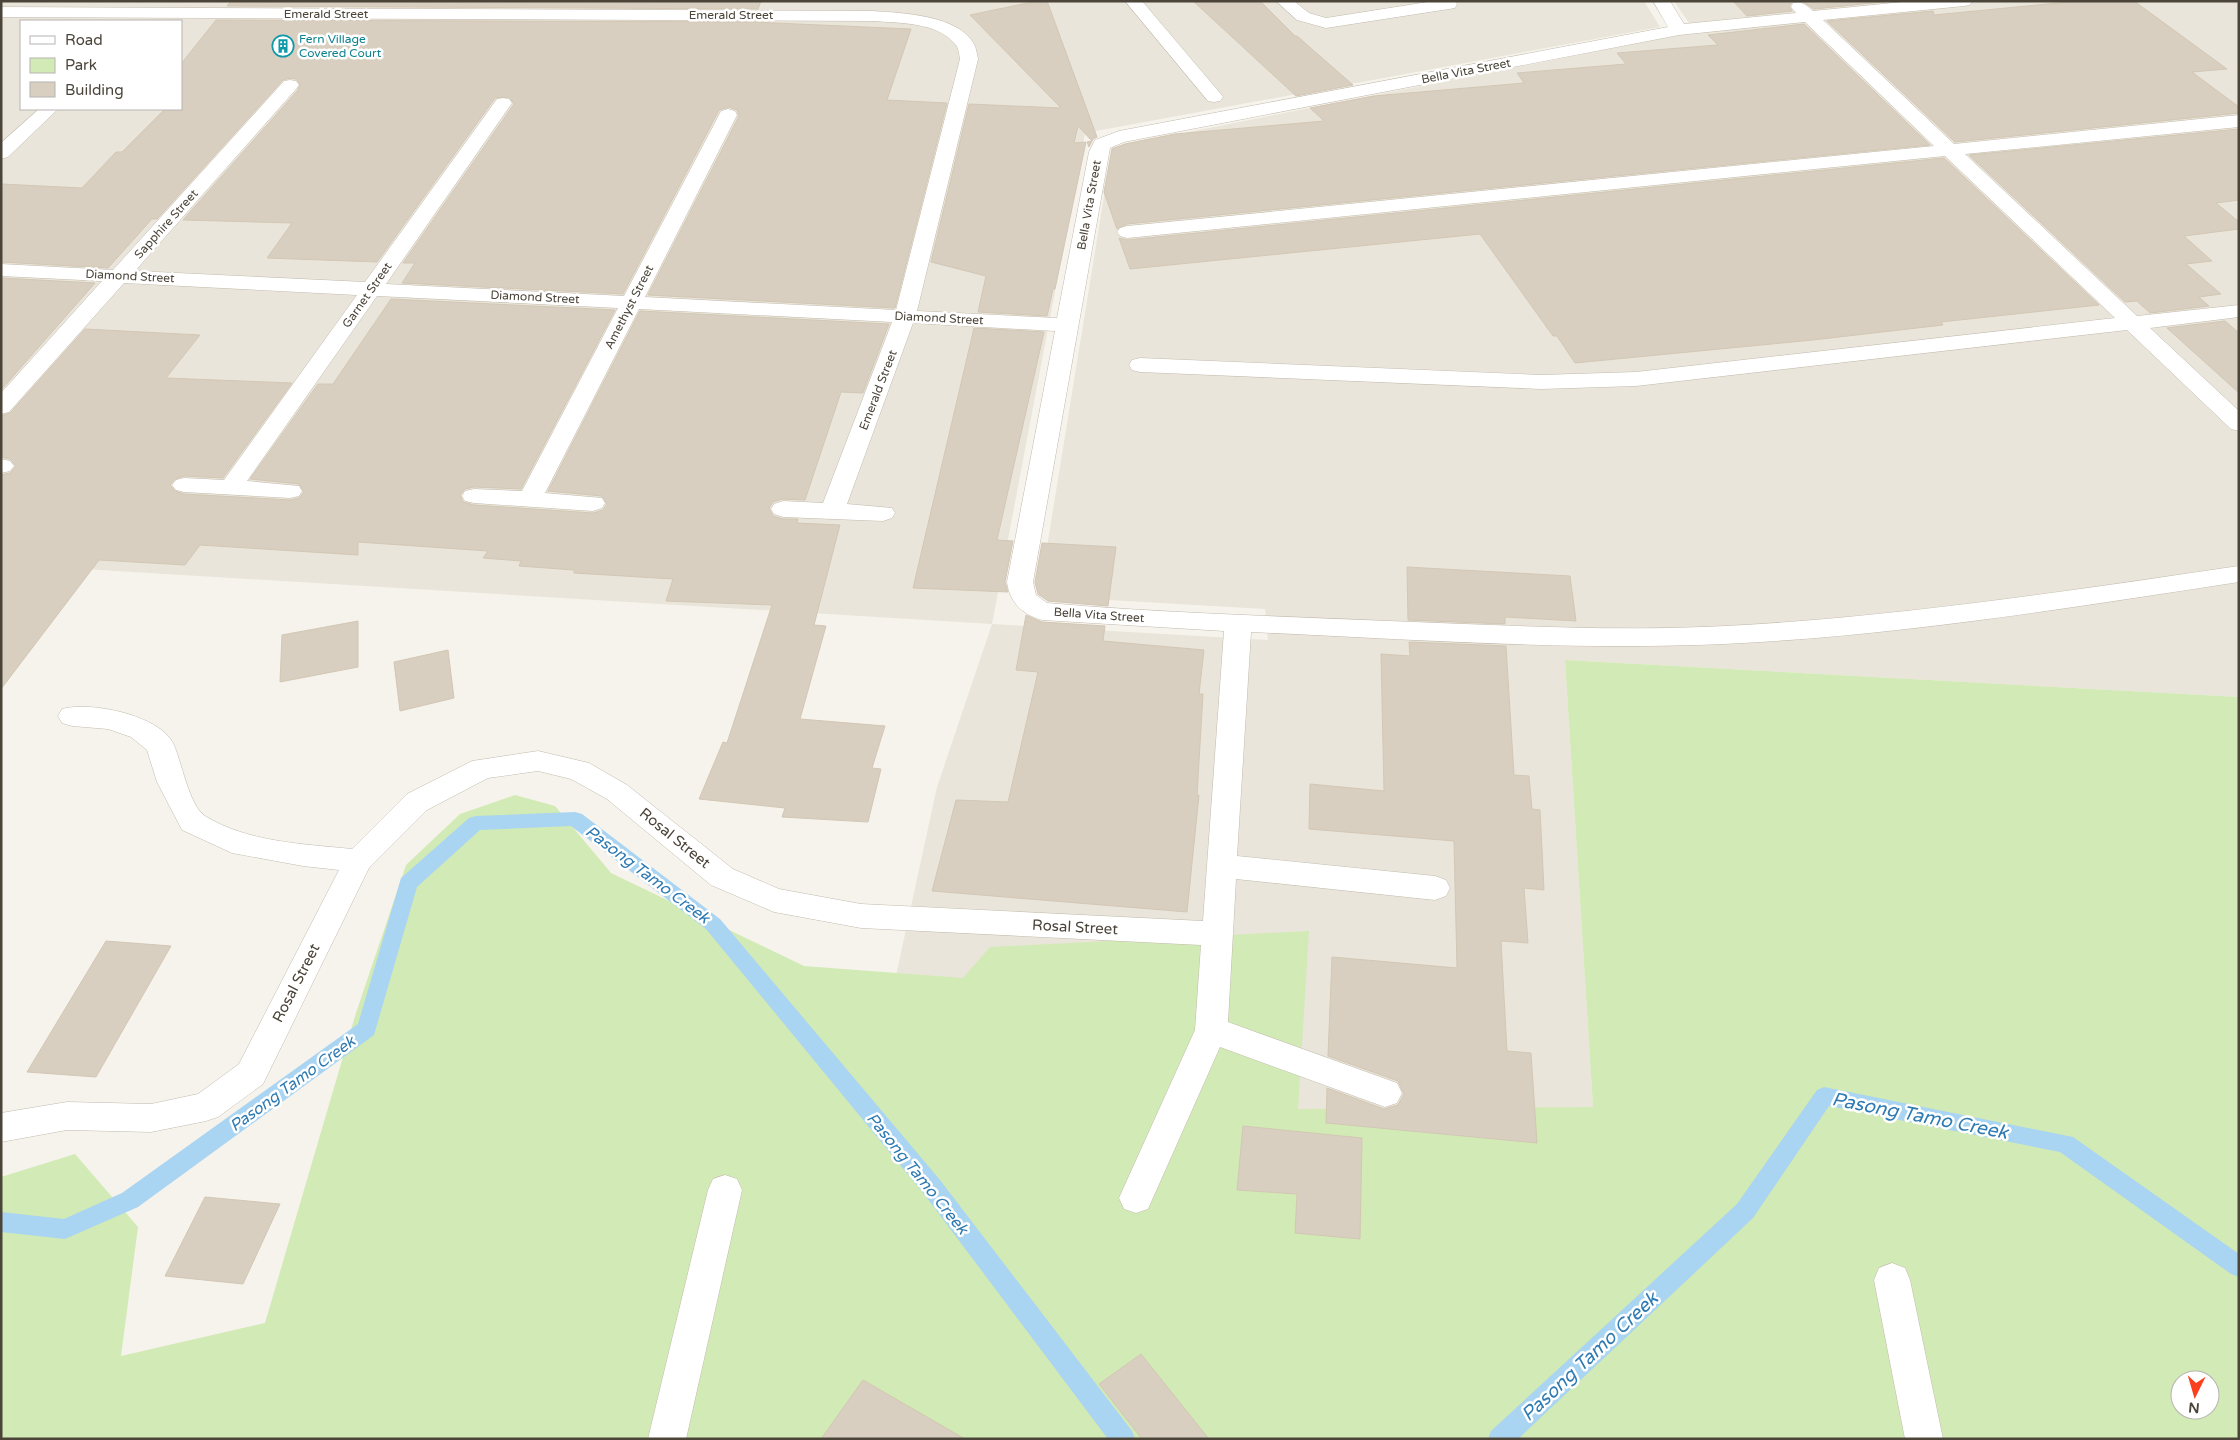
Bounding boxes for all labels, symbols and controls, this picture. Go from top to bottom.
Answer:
street label: Emerald Street [284,7,369,21]
street label: Emerald Street [689,8,774,22]
legend [20,20,182,110]
text: Road [65,31,103,49]
place label: Fern Village Covered Court [299,32,382,60]
building icon: Fern Village Covered Court [271,34,295,58]
street label: Bella Vita Street [1420,55,1512,87]
text: Park [65,56,97,74]
text: Building [65,81,124,99]
street label: Bella Vita Street [1074,159,1104,251]
street label: Sapphire Street [131,186,201,261]
street label: Garnet Street [339,259,395,330]
street label: Amethyst Street [602,262,656,351]
street label: Diamond Street [85,267,175,285]
street label: Diamond Street [490,288,580,306]
street label: Diamond Street [894,309,984,327]
street label: Emerald Street [856,348,900,432]
street label: Bella Vita Street [1053,605,1145,625]
street label: Rosal Street [636,804,714,872]
water label: Pasong Tamo Creek [581,822,715,929]
street label: Rosal Street [1032,916,1119,938]
street label: Rosal Street [268,940,324,1025]
water label: Pasong Tamo Creek [226,1031,360,1136]
water label: Pasong Tamo Creek [1830,1088,2011,1144]
water label: Pasong Tamo Creek [862,1109,973,1239]
water label: Pasong Tamo Creek [1517,1287,1664,1426]
north arrow [2170,1370,2220,1420]
text: N [2188,1398,2200,1416]

